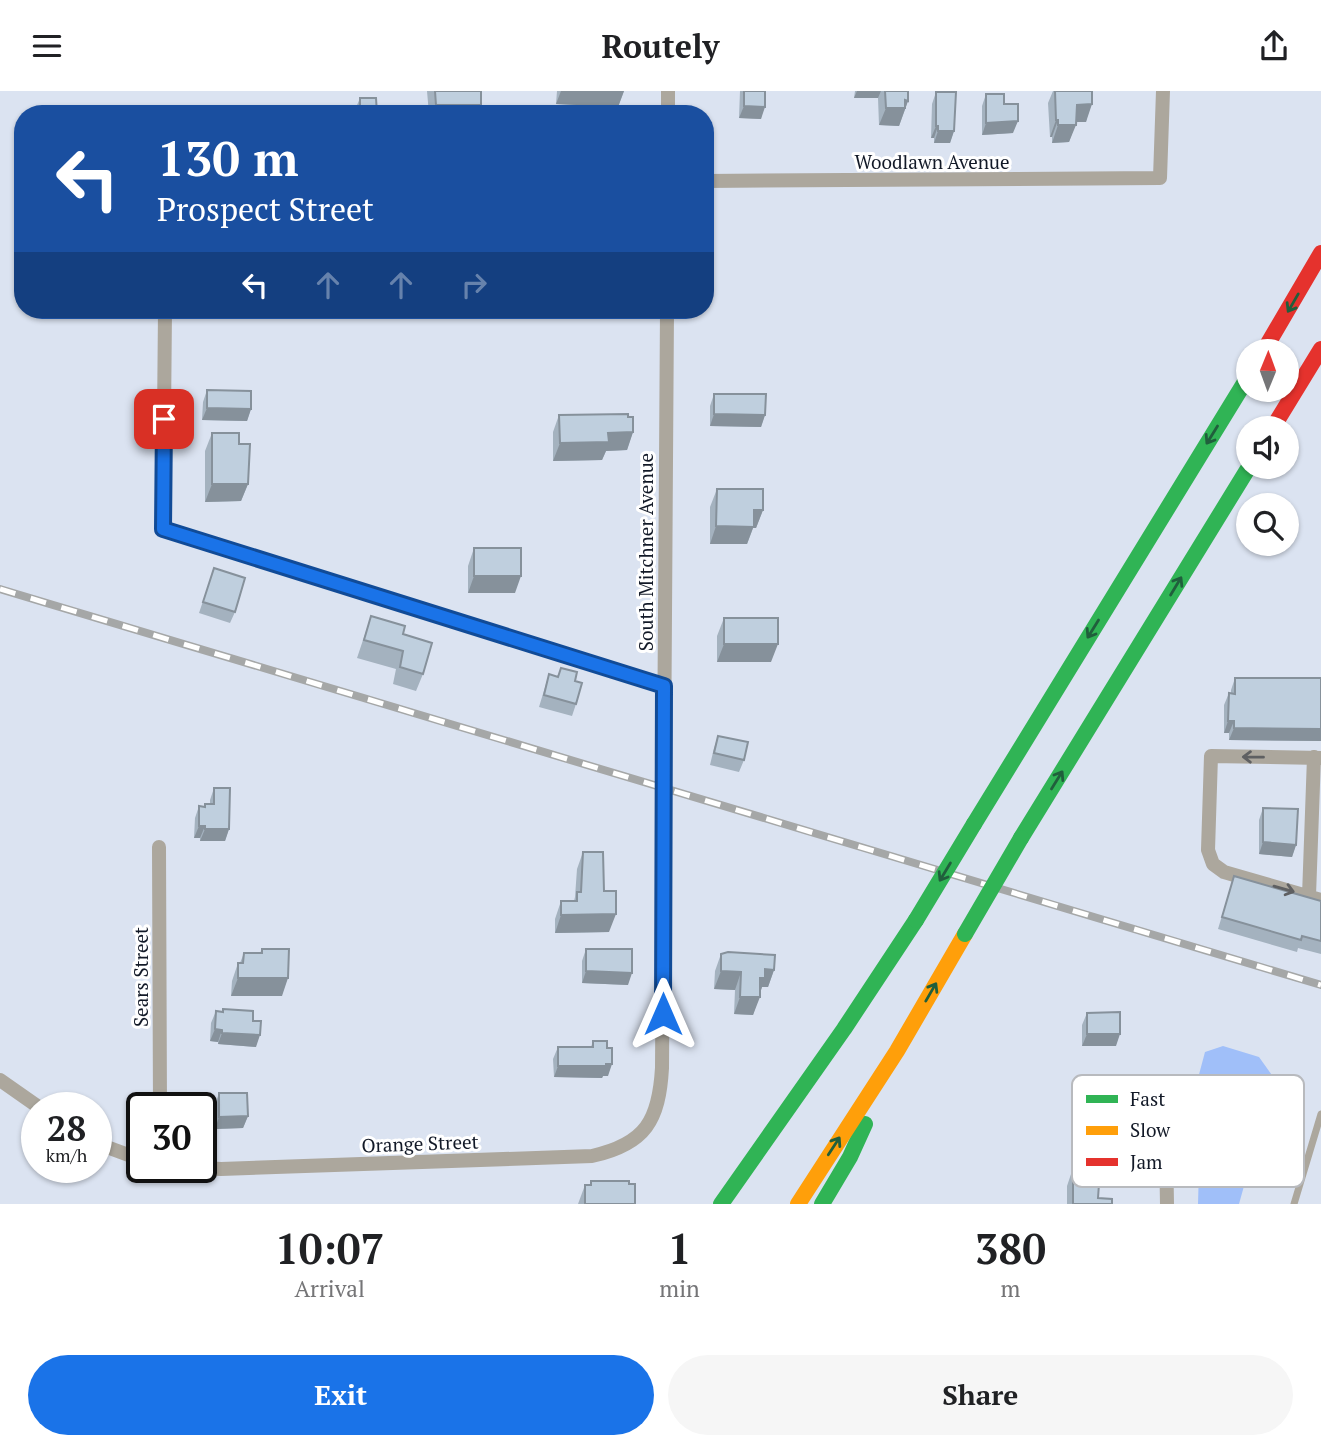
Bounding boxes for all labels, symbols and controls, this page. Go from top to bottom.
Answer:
text: Routely [602,25,719,67]
icon: menu [28,27,66,65]
icon: share [1255,27,1293,65]
text: 130 m [157,125,299,190]
icon: left [42,133,133,224]
street label: Woodlawn Avenue [855,149,1009,174]
text: Prospect Street [157,188,374,230]
icon: left [236,266,274,304]
icon: ahead [309,266,347,304]
icon: ahead [382,266,420,304]
icon: right [455,266,493,304]
one-way arrow [1286,292,1300,312]
north arrow [1236,339,1298,403]
map controls [1236,339,1299,556]
pin [134,389,194,449]
icon: arrive [145,400,183,438]
button: sound [1236,416,1299,479]
one-way arrow [1204,424,1218,444]
street label: South Mitchner Avenue [633,453,658,651]
button: search [1236,493,1299,556]
one-way arrow [1170,576,1184,596]
one-way arrow [1085,618,1099,638]
one-way arrow [1242,750,1265,763]
one-way arrow [1051,770,1065,790]
one-way arrow [937,861,951,881]
one-way arrow [1272,883,1295,896]
street label: Sears Street [128,927,153,1027]
position arrow [626,977,700,1051]
one-way arrow [924,983,938,1003]
legend [1072,1075,1304,1187]
text: Fast [1130,1086,1165,1111]
speed limit sign: 30 [126,1092,217,1183]
text: 28 [47,1105,86,1151]
text: Slow [1130,1117,1171,1142]
street label: Orange Street [361,1128,479,1158]
one-way arrow [826,1137,841,1156]
text: km/h [46,1143,87,1167]
text: Jam [1130,1149,1163,1174]
text: 10:07 [275,1220,384,1276]
text: 1 [668,1220,691,1276]
text: 380 [975,1220,1046,1276]
text: Arrival [294,1273,365,1304]
text: min [659,1273,700,1304]
text: m [1000,1273,1020,1304]
button: Exit [28,1355,654,1435]
button: Share [668,1355,1293,1435]

